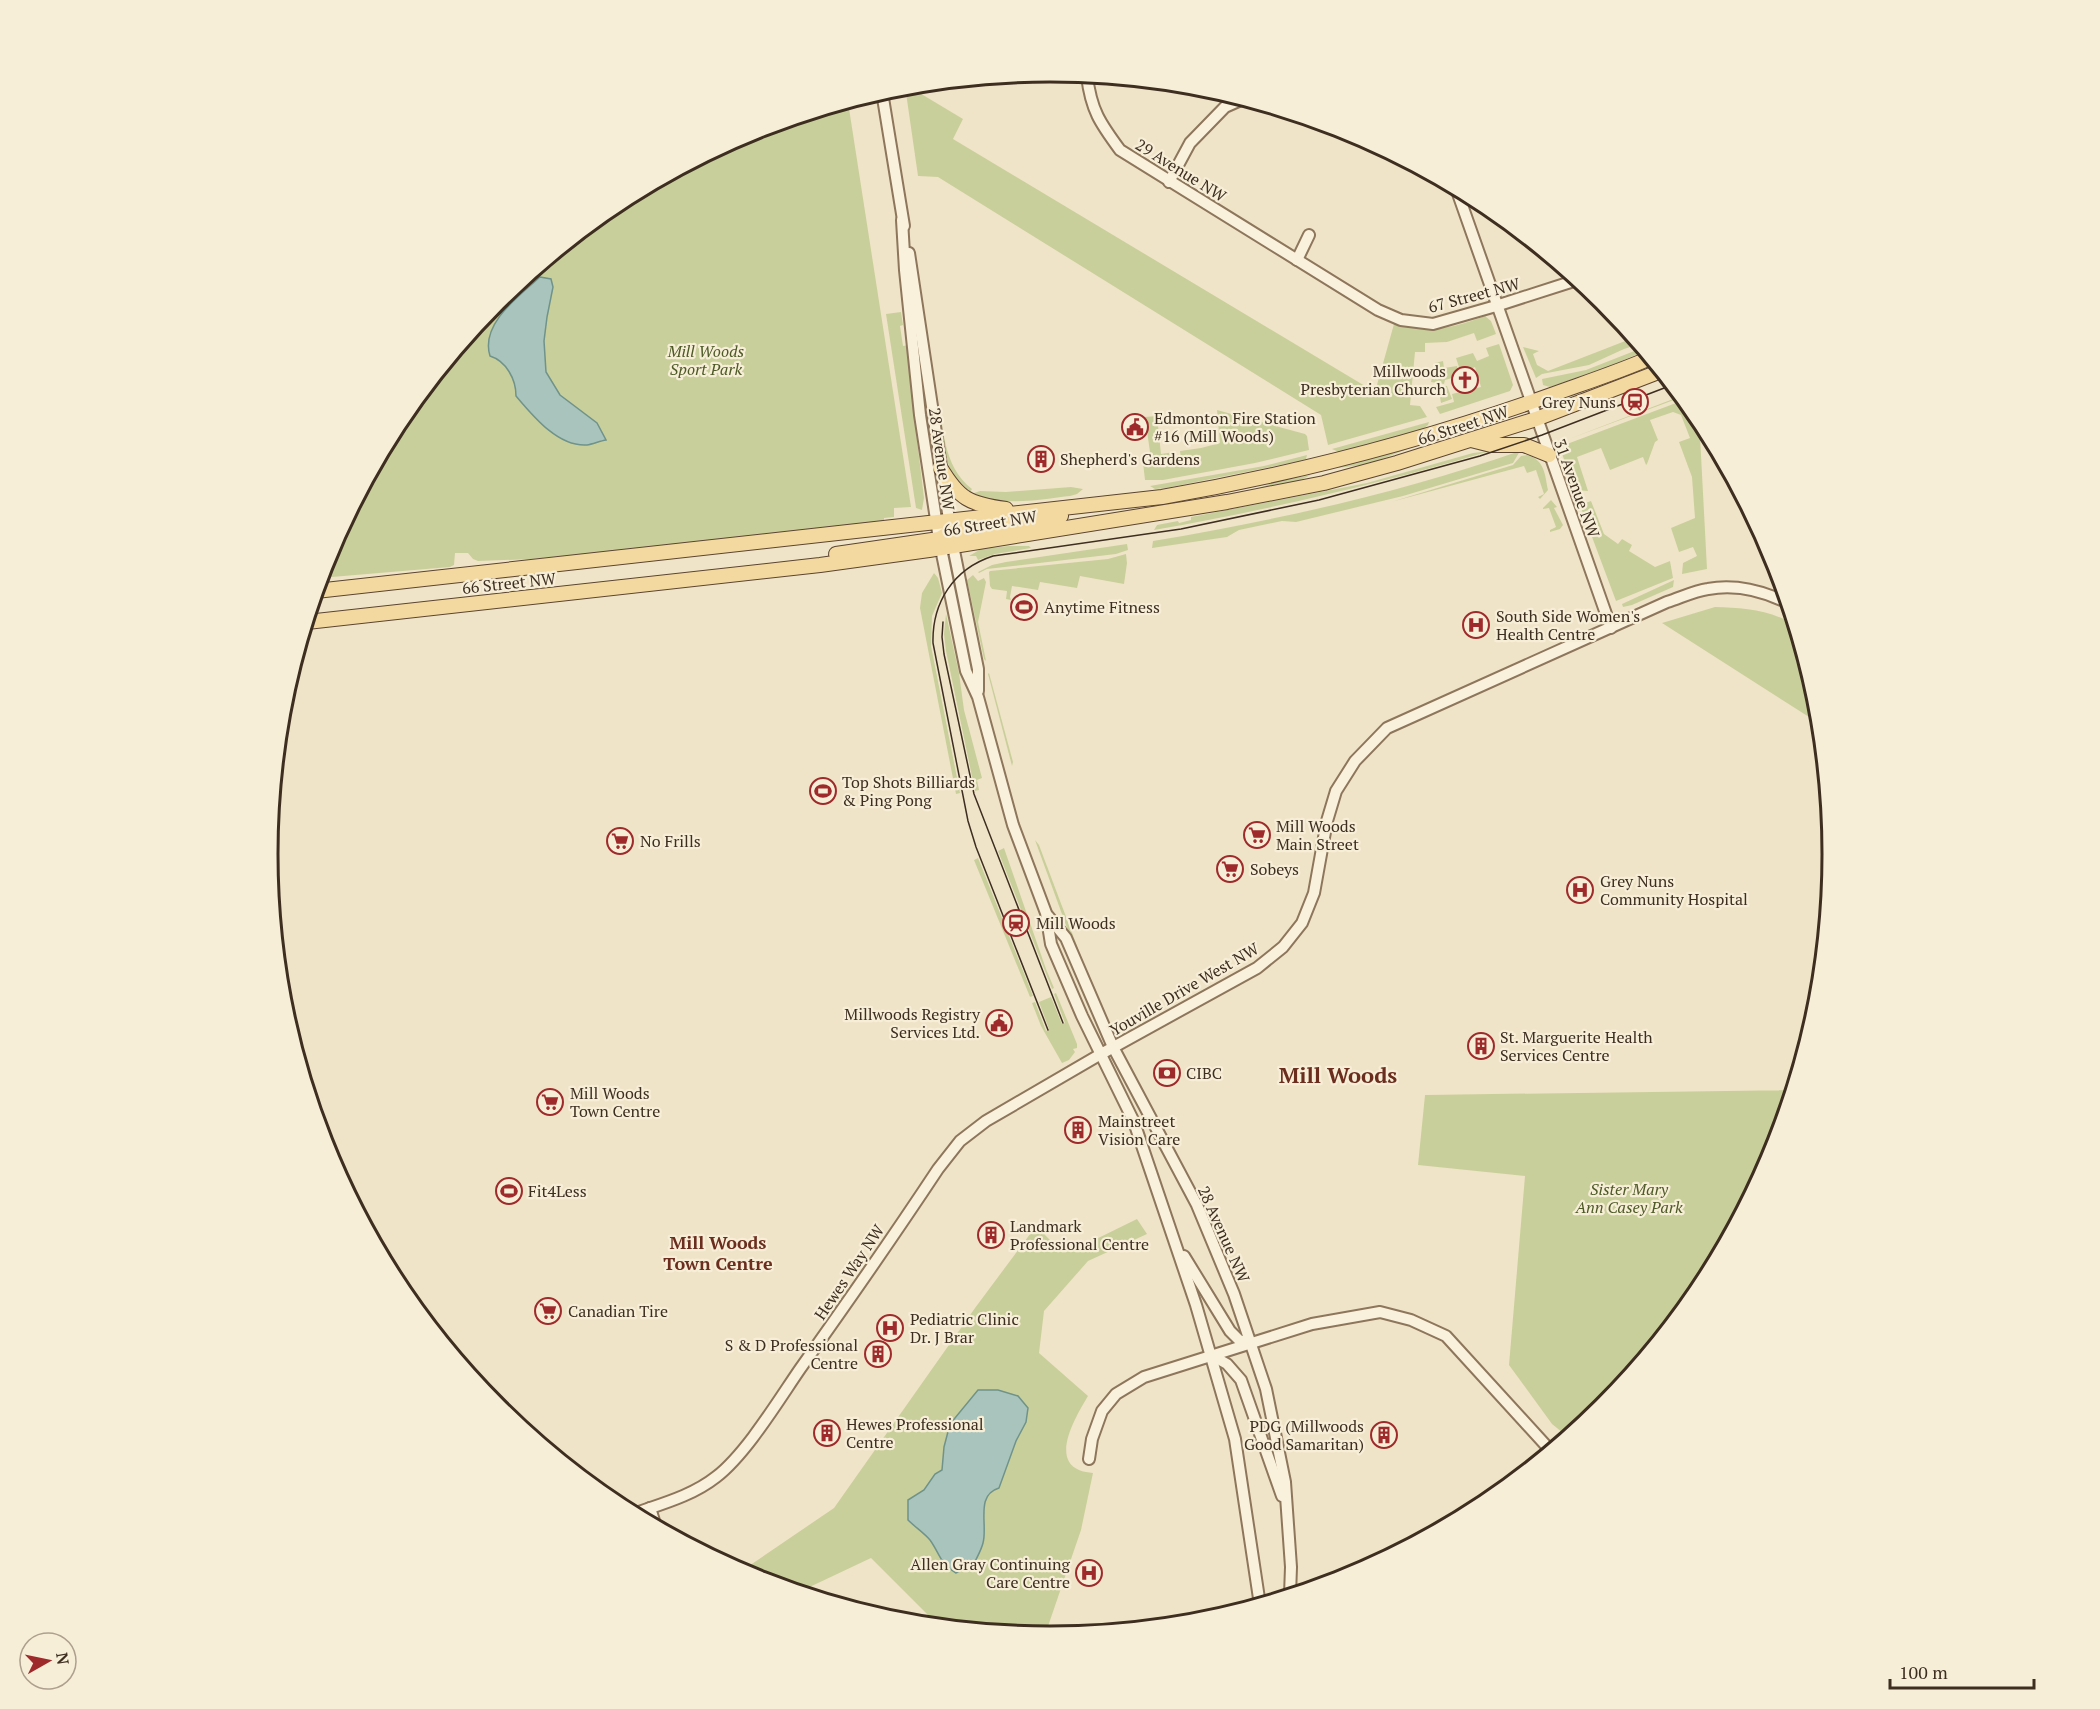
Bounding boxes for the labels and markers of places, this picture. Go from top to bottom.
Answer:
place label: Millwoods Presbyterian Church [1301,360,1447,400]
church icon: Millwoods Presbyterian Church [1450,365,1480,395]
station icon: Grey Nuns [1620,387,1650,417]
place label: Grey Nuns [1542,391,1616,413]
place label: Edmonton Fire Station #16 (Mill Woods) [1154,407,1316,447]
public building icon: Edmonton Fire Station #16 (Mill Woods) [1120,412,1150,442]
building icon: Shepherd's Gardens [1026,444,1056,474]
place label: Shepherd's Gardens [1060,448,1200,470]
sports icon: Anytime Fitness [1009,592,1039,622]
place label: Anytime Fitness [1044,596,1160,618]
place label: South Side Women's Health Centre [1496,605,1640,645]
hospital icon: South Side Women's Health Centre [1461,610,1491,640]
place label: Top Shots Billiards & Ping Pong [842,771,975,811]
sports icon: Top Shots Billiards & Ping Pong [808,776,838,806]
place label: Mill Woods Main Street [1276,815,1359,855]
supermarket icon: Mill Woods Main Street [1242,820,1272,850]
supermarket icon: No Frills [605,826,635,856]
place label: No Frills [640,830,701,852]
supermarket icon: Sobeys [1215,854,1245,884]
place label: Sobeys [1250,858,1299,880]
place label: Grey Nuns Community Hospital [1600,870,1748,910]
hospital icon: Grey Nuns Community Hospital [1565,875,1595,905]
station icon: Mill Woods [1001,908,1031,938]
place label: Mill Woods [1036,912,1116,934]
place label: Millwoods Registry Services Ltd. [844,1003,981,1043]
public building icon: Millwoods Registry Services Ltd. [984,1008,1014,1038]
place label: St. Marguerite Health Services Centre [1500,1026,1653,1066]
building icon: St. Marguerite Health Services Centre [1466,1031,1496,1061]
bank icon: CIBC [1152,1058,1182,1088]
place label: CIBC [1186,1062,1222,1084]
place label: Mill Woods Town Centre [570,1082,660,1122]
supermarket icon: Mill Woods Town Centre [535,1087,565,1117]
place label: Mainstreet Vision Care [1098,1110,1180,1150]
building icon: Mainstreet Vision Care [1063,1115,1093,1145]
sports icon: Fit4Less [494,1176,524,1206]
place label: Fit4Less [528,1180,587,1202]
place label: Landmark Professional Centre [1010,1215,1149,1255]
building icon: Landmark Professional Centre [976,1220,1006,1250]
supermarket icon: Canadian Tire [533,1296,563,1326]
place label: Canadian Tire [568,1300,668,1322]
place label: Pediatric Clinic Dr. J Brar [910,1308,1019,1348]
hospital icon: Pediatric Clinic Dr. J Brar [875,1313,905,1343]
place label: S & D Professional Centre [725,1334,858,1374]
building icon: S & D Professional Centre [863,1339,893,1369]
place label: Hewes Professional Centre [846,1413,984,1453]
place label: PDG (Millwoods Good Samaritan) [1244,1415,1364,1455]
building icon: Hewes Professional Centre [812,1418,842,1448]
building icon: PDG (Millwoods Good Samaritan) [1369,1420,1399,1450]
place label: Allen Gray Continuing Care Centre [910,1553,1071,1593]
hospital icon: Allen Gray Continuing Care Centre [1074,1558,1104,1588]

